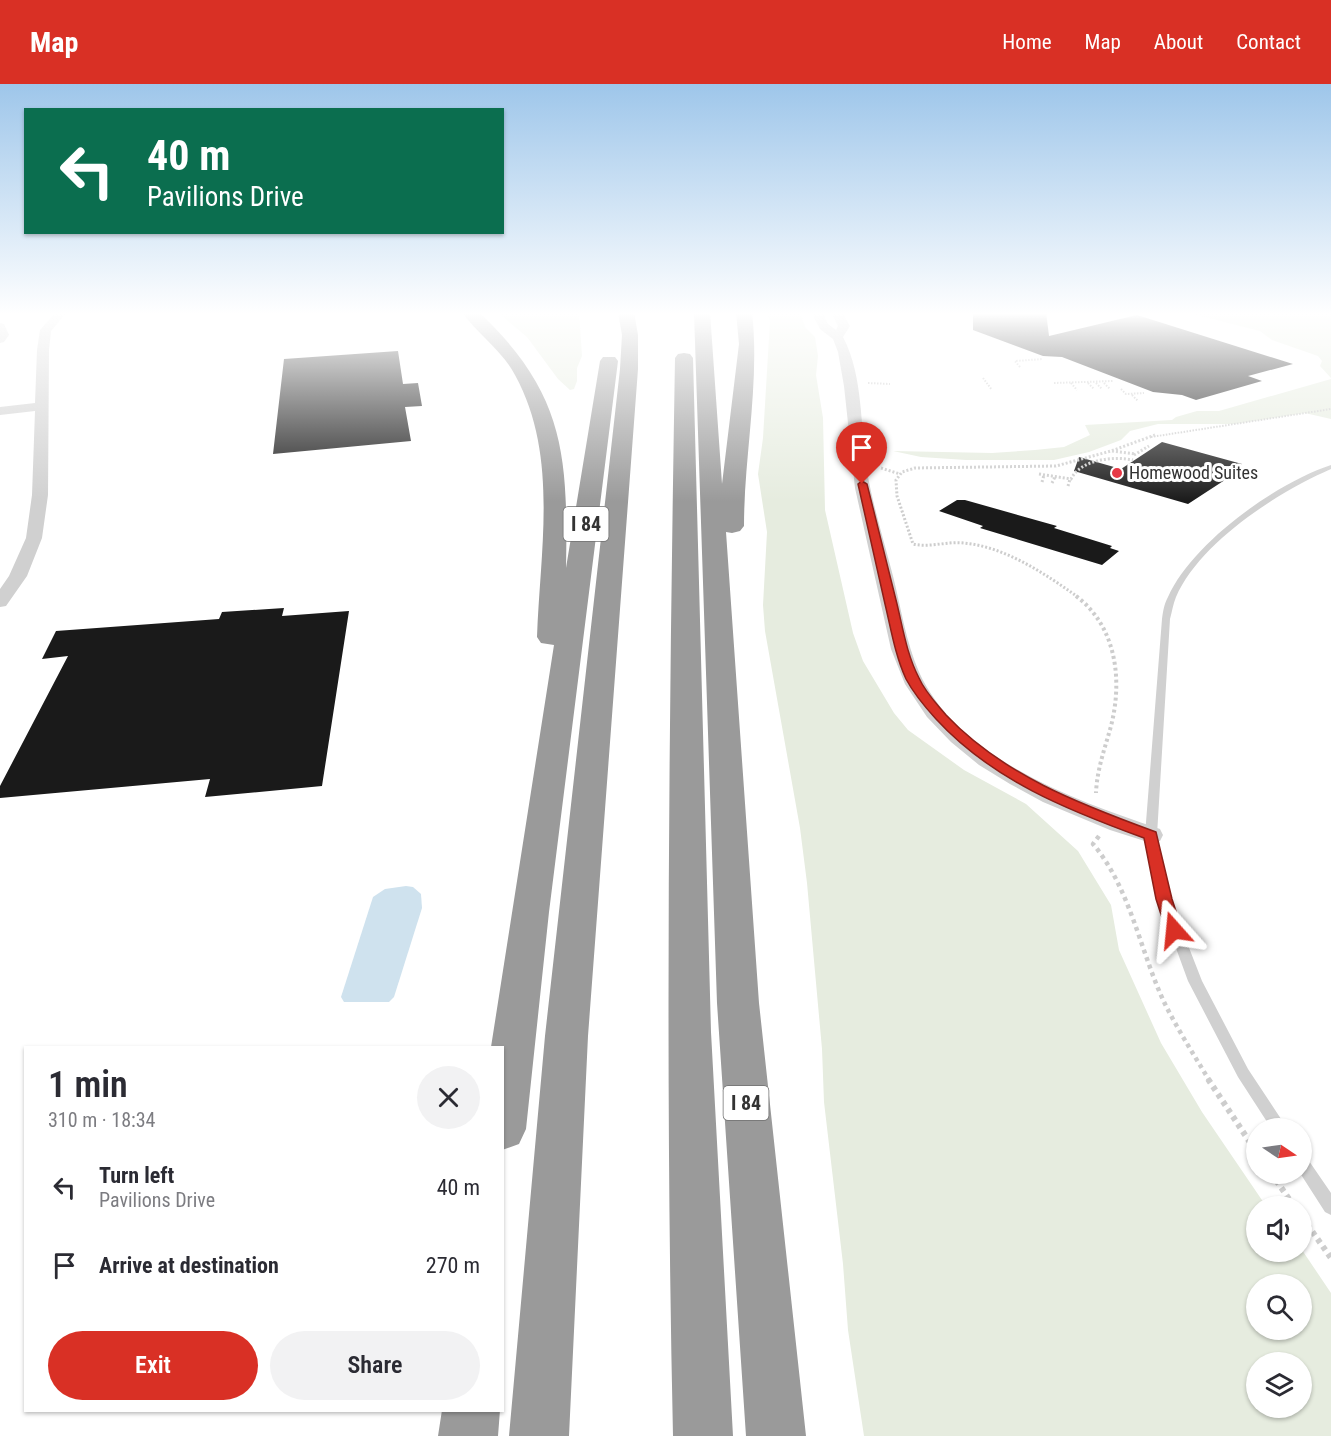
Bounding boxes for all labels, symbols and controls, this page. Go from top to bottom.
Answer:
text: Map [30,26,78,59]
text: Home [1002,30,1052,54]
text: Map [1085,30,1121,54]
text: About [1154,30,1203,54]
text: Contact [1236,30,1301,54]
text: 40 m [147,131,230,180]
icon: left [48,132,126,210]
text: Pavilions Drive [147,181,304,213]
pin [836,422,887,484]
icon: arrive [845,431,878,464]
place label: Homewood Suites [1129,462,1258,483]
marker: Homewood Suites [1110,466,1124,480]
road number: I 84 [564,507,608,541]
position arrow [1142,898,1206,962]
text: 1 min [48,1064,128,1106]
button: close [417,1066,480,1129]
road number: I 84 [724,1086,768,1120]
text: 310 m · 18:34 [48,1108,155,1132]
north arrow [1246,1118,1312,1184]
map controls [1246,1118,1312,1418]
text: Turn left [99,1163,174,1188]
icon: left [48,1171,81,1204]
text: 40 m [437,1175,480,1200]
text: Pavilions Drive [99,1188,215,1212]
button: sound [1246,1196,1312,1262]
icon: arrive [48,1249,81,1282]
text: Arrive at destination [99,1253,279,1278]
text: 270 m [426,1253,480,1278]
button: search [1246,1274,1312,1340]
button: Exit [48,1331,258,1400]
button: Share [270,1331,480,1400]
button: layers [1246,1352,1312,1418]

